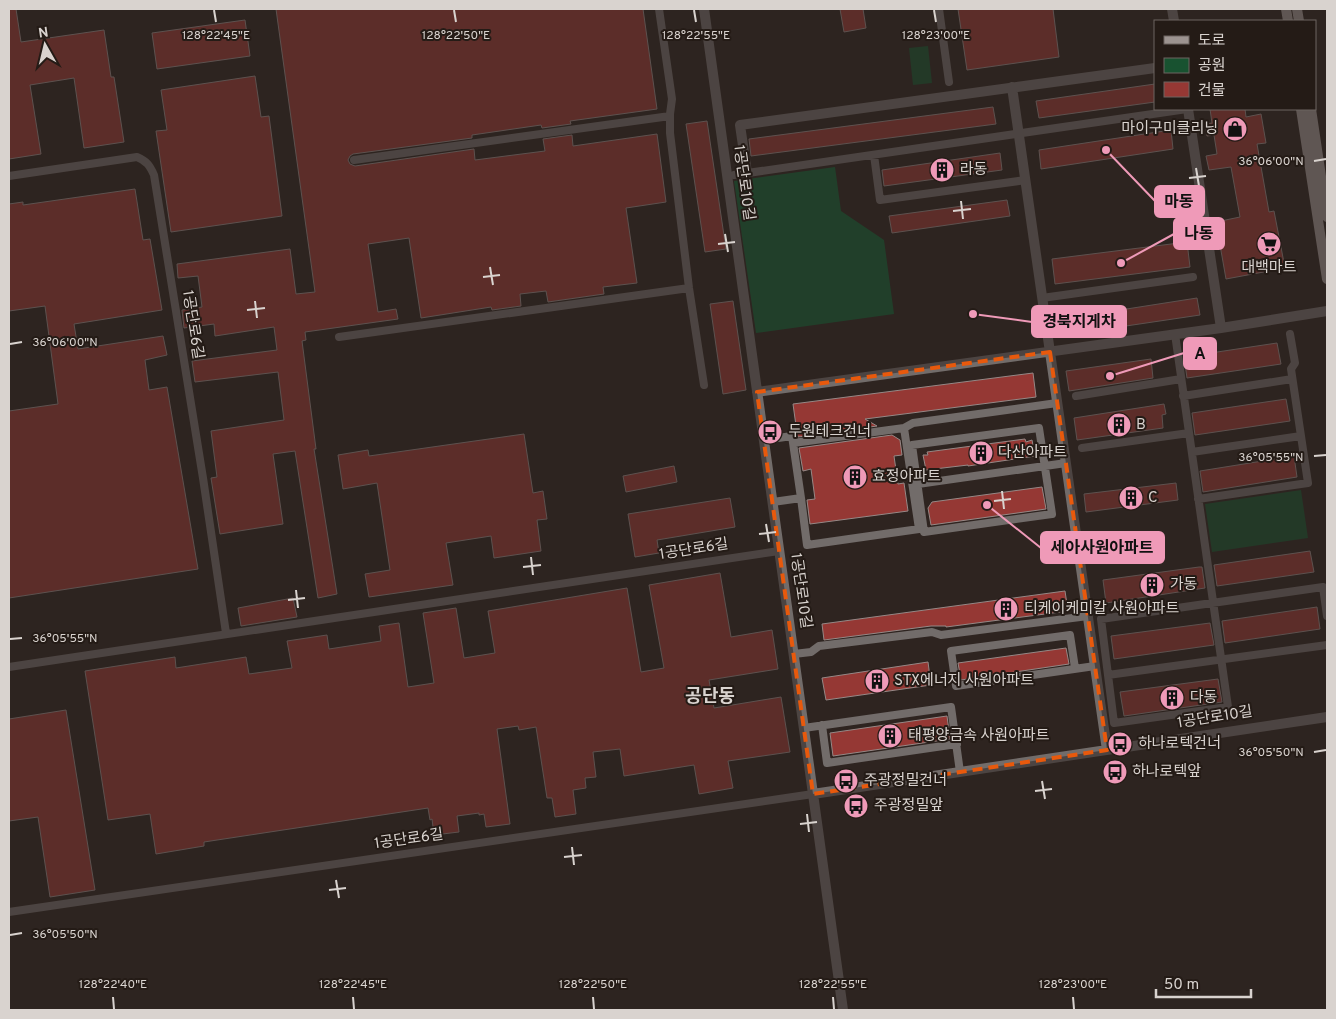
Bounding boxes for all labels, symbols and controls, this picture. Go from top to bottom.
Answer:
north arrow [20,20,70,70]
legend [1154,20,1316,110]
text: N [37,24,50,43]
text: 128°22'45"E [182,28,250,44]
text: 128°22'50"E [422,28,490,44]
text: 128°22'55"E [662,28,730,44]
text: 128°23'00"E [902,28,970,44]
text: 도로 [1198,32,1226,51]
text: 공원 [1198,57,1226,76]
text: 건물 [1198,82,1226,101]
shop icon: 마이구미클리닝 [1222,116,1248,142]
place label: 마이구미클리닝 [1121,120,1218,139]
street label: 1공단로10길 [728,144,758,222]
text: 36°06'00"N [1238,154,1304,170]
building icon: 라동 [929,157,955,183]
place label: 라동 [960,161,988,180]
callout: 마동 [1155,186,1204,217]
text: 마동 [1164,193,1194,213]
callout: 나동 [1174,218,1224,249]
text: 나동 [1184,225,1214,245]
supermarket icon: 대백마트 [1256,231,1282,257]
place label: 대백마트 [1241,259,1297,278]
street label: 1공단로6길 [177,289,207,361]
callout: 경북지게차 [1032,306,1126,337]
text: 경북지게차 [1042,313,1116,333]
text: 36°06'00"N [32,335,98,351]
callout: A [1184,338,1216,369]
text: A [1194,345,1206,365]
building icon: B [1106,412,1132,438]
place label: B [1136,416,1146,435]
bus stop icon: 두원테크건너 [757,419,783,445]
place label: 두원테크건너 [788,423,871,442]
building icon: 다산아파트 [968,440,994,466]
place label: 다산아파트 [998,444,1067,463]
text: 36°05'55"N [1238,450,1304,466]
building icon: 효정아파트 [842,464,868,490]
place label: 효정아파트 [872,468,941,487]
building icon: C [1118,485,1144,511]
place label: C [1148,489,1158,508]
callout: 세아사원아파트 [1041,532,1164,563]
street label: 1공단로6길 [658,535,730,565]
text: 세아사원아파트 [1050,539,1154,559]
street label: 1공단로10길 [785,552,815,630]
building icon: 가동 [1139,572,1165,598]
place label: 가동 [1170,576,1198,595]
building icon: 티케이케미칼 사원아파트 [993,596,1019,622]
place label: 티케이케미칼 사원아파트 [1024,600,1180,619]
text: 36°05'55"N [32,631,98,647]
building icon: STX에너지 사원아파트 [864,668,890,694]
place label: STX에너지 사원아파트 [894,672,1034,691]
building icon: 다동 [1159,685,1185,711]
district label: 공단동 [685,686,735,709]
place label: 다동 [1190,689,1218,708]
street label: 1공단로10길 [1176,703,1254,733]
building icon: 태평양금속 사원아파트 [877,723,903,749]
place label: 태평양금속 사원아파트 [908,727,1050,746]
bus stop icon: 하나로텍건너 [1107,731,1133,757]
place label: 하나로텍건너 [1138,735,1221,754]
text: 36°05'50"N [1238,745,1304,761]
bus stop icon: 하나로텍앞 [1102,759,1128,785]
place label: 하나로텍앞 [1132,763,1201,782]
bus stop icon: 주광정밀건너 [833,768,859,794]
place label: 주광정밀건너 [864,772,947,791]
bus stop icon: 주광정밀앞 [843,793,869,819]
place label: 주광정밀앞 [874,797,943,816]
street label: 1공단로6길 [373,826,445,854]
text: 36°05'50"N [32,927,98,943]
scale bar [1156,966,1251,998]
text: 50 m [1164,976,1199,995]
text: 128°22'40"E [79,977,147,993]
text: 128°22'45"E [319,977,387,993]
text: 128°22'50"E [559,977,627,993]
text: 128°22'55"E [799,977,867,993]
text: 128°23'00"E [1039,977,1107,993]

